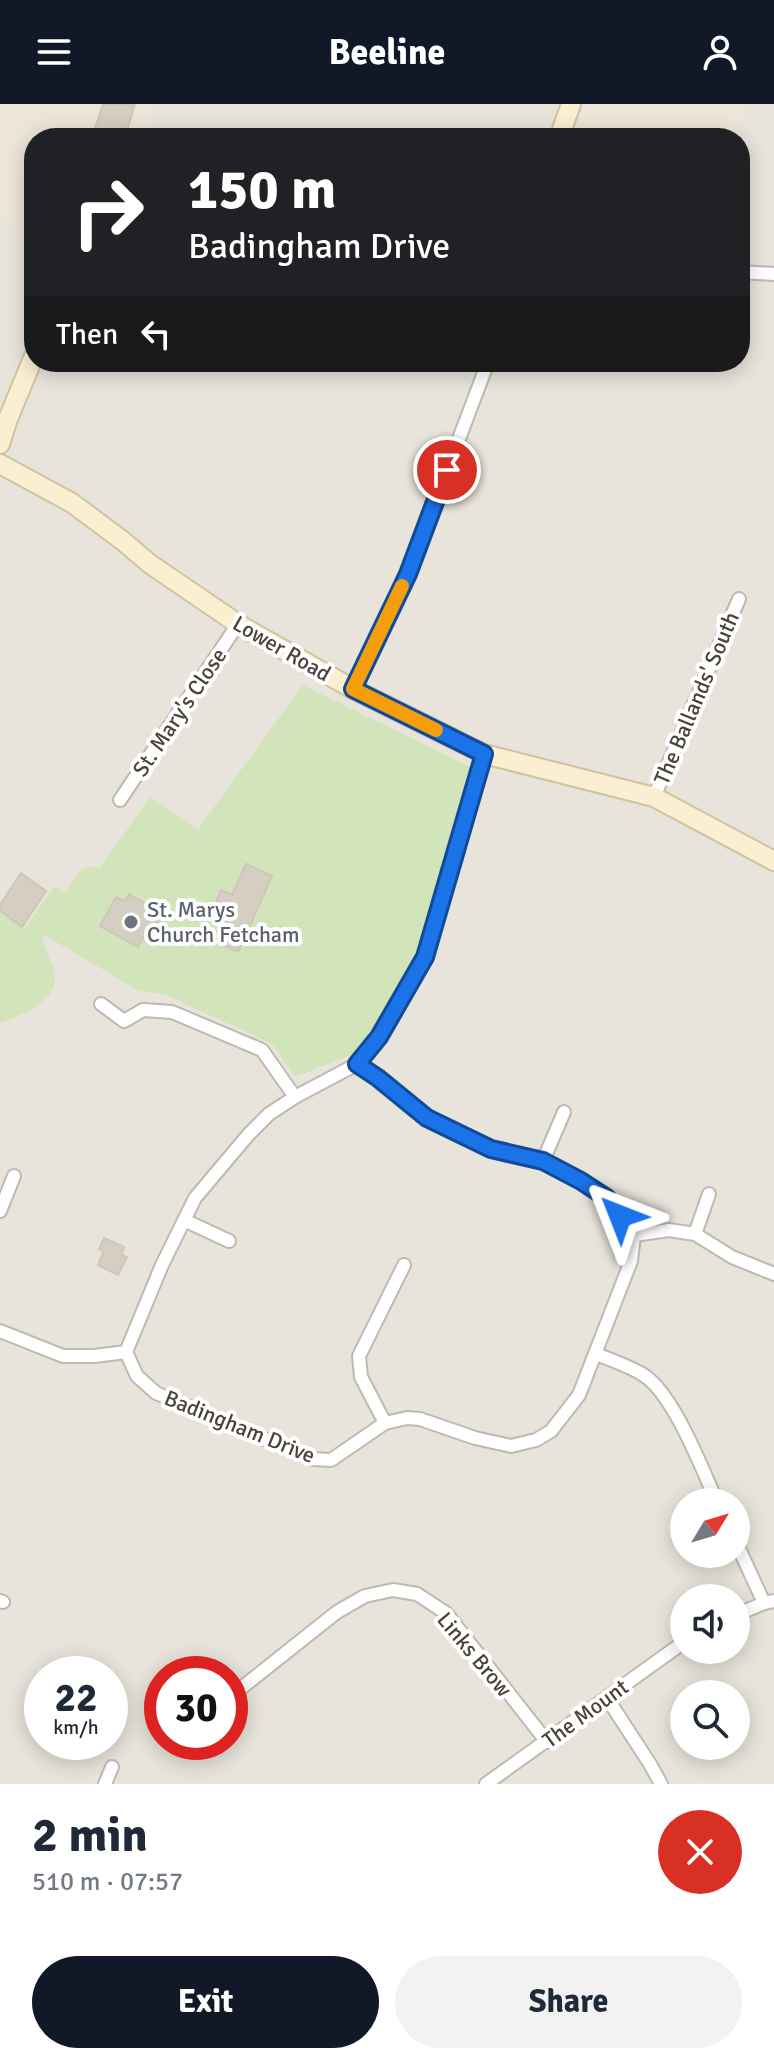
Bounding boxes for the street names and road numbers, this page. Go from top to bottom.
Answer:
street label: The Ballands' South [648,608,745,789]
street label: Lower Road [228,610,336,687]
street label: St. Mary's Close [127,643,232,782]
street label: Badingham Drive [160,1384,319,1469]
street label: Links Brow [431,1606,518,1702]
street label: The Mount [537,1673,634,1754]

